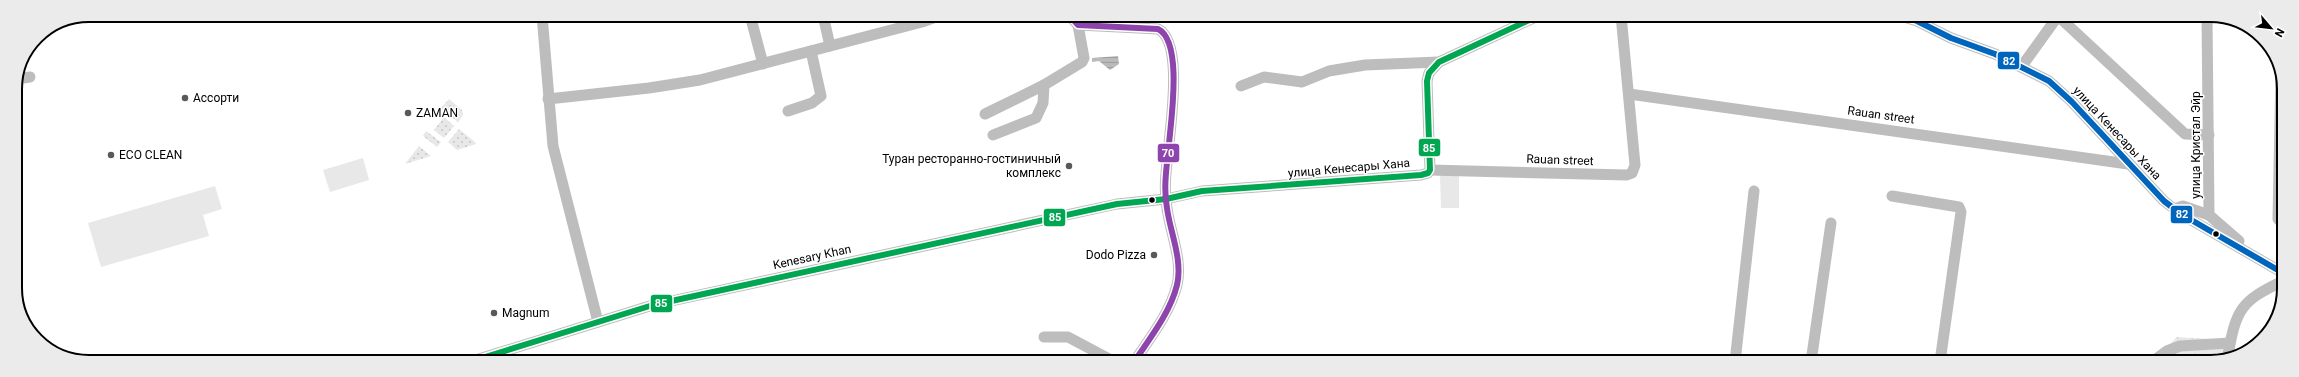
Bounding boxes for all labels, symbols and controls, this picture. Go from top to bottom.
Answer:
north arrow [2251,8,2291,48]
text: N [2272,26,2287,39]
line badge: 82 [1997,51,2020,70]
text: 82 [2003,55,2015,68]
street label: улица Кенесары Хана [2070,83,2164,183]
place label: Ассорти [193,91,239,105]
street label: улица Кристал Эйр [2189,91,2203,199]
marker: Ассорти [180,93,190,103]
street label: Rauan street [1847,103,1915,127]
place label: ZAMAN [416,106,458,120]
marker: ZAMAN [403,108,413,118]
line badge: 85 [1418,138,1441,157]
text: 85 [1423,142,1435,155]
line badge: 70 [1157,143,1180,163]
text: 70 [1162,147,1174,160]
place label: ECO CLEAN [119,148,182,162]
marker: ECO CLEAN [106,150,116,160]
place label: Туран ресторанно-гостиничный комплекс [882,152,1061,180]
street label: Rauan street [1526,152,1594,168]
street label: улица Кенесары Хана [1287,156,1411,180]
marker: Туран ресторанно-гостиничный комплекс [1064,161,1074,171]
unlabelled marker [1147,195,1157,205]
line badge: 82 [2170,205,2193,224]
line badge: 85 [1043,208,1066,227]
text: 82 [2176,208,2188,221]
text: 85 [1049,211,1061,224]
unlabelled marker [2211,229,2221,239]
street label: Kenesary Khan [772,242,852,272]
place label: Dodo Pizza [1086,248,1146,262]
marker: Dodo Pizza [1149,250,1159,260]
line badge: 85 [650,294,673,313]
text: 85 [655,297,667,310]
place label: Magnum [502,306,550,320]
marker: Magnum [489,308,499,318]

